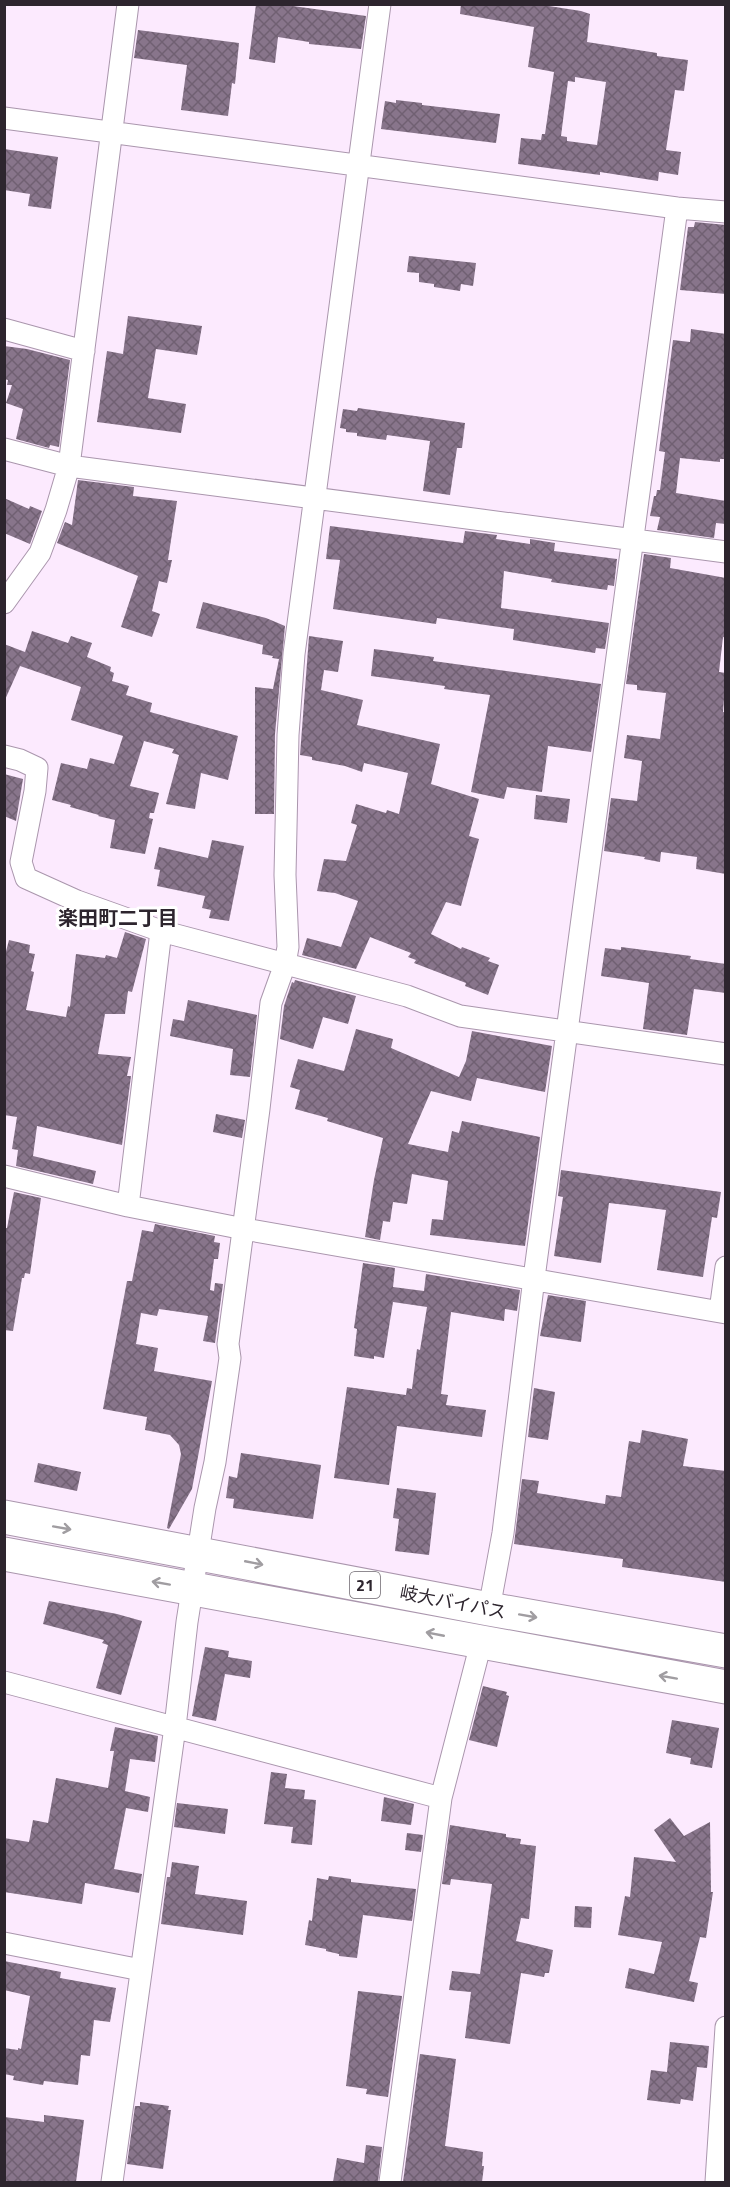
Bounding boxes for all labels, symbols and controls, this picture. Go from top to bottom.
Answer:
district label: 楽田町二丁目 [58,902,178,933]
one-way arrow [52,1523,71,1534]
one-way arrow [243,1558,263,1569]
road number: 21 [350,1572,380,1598]
one-way arrow [151,1577,171,1588]
street label: 岐大バイパス [398,1578,508,1626]
one-way arrow [517,1611,537,1622]
one-way arrow [425,1628,445,1639]
one-way arrow [659,1671,678,1682]

